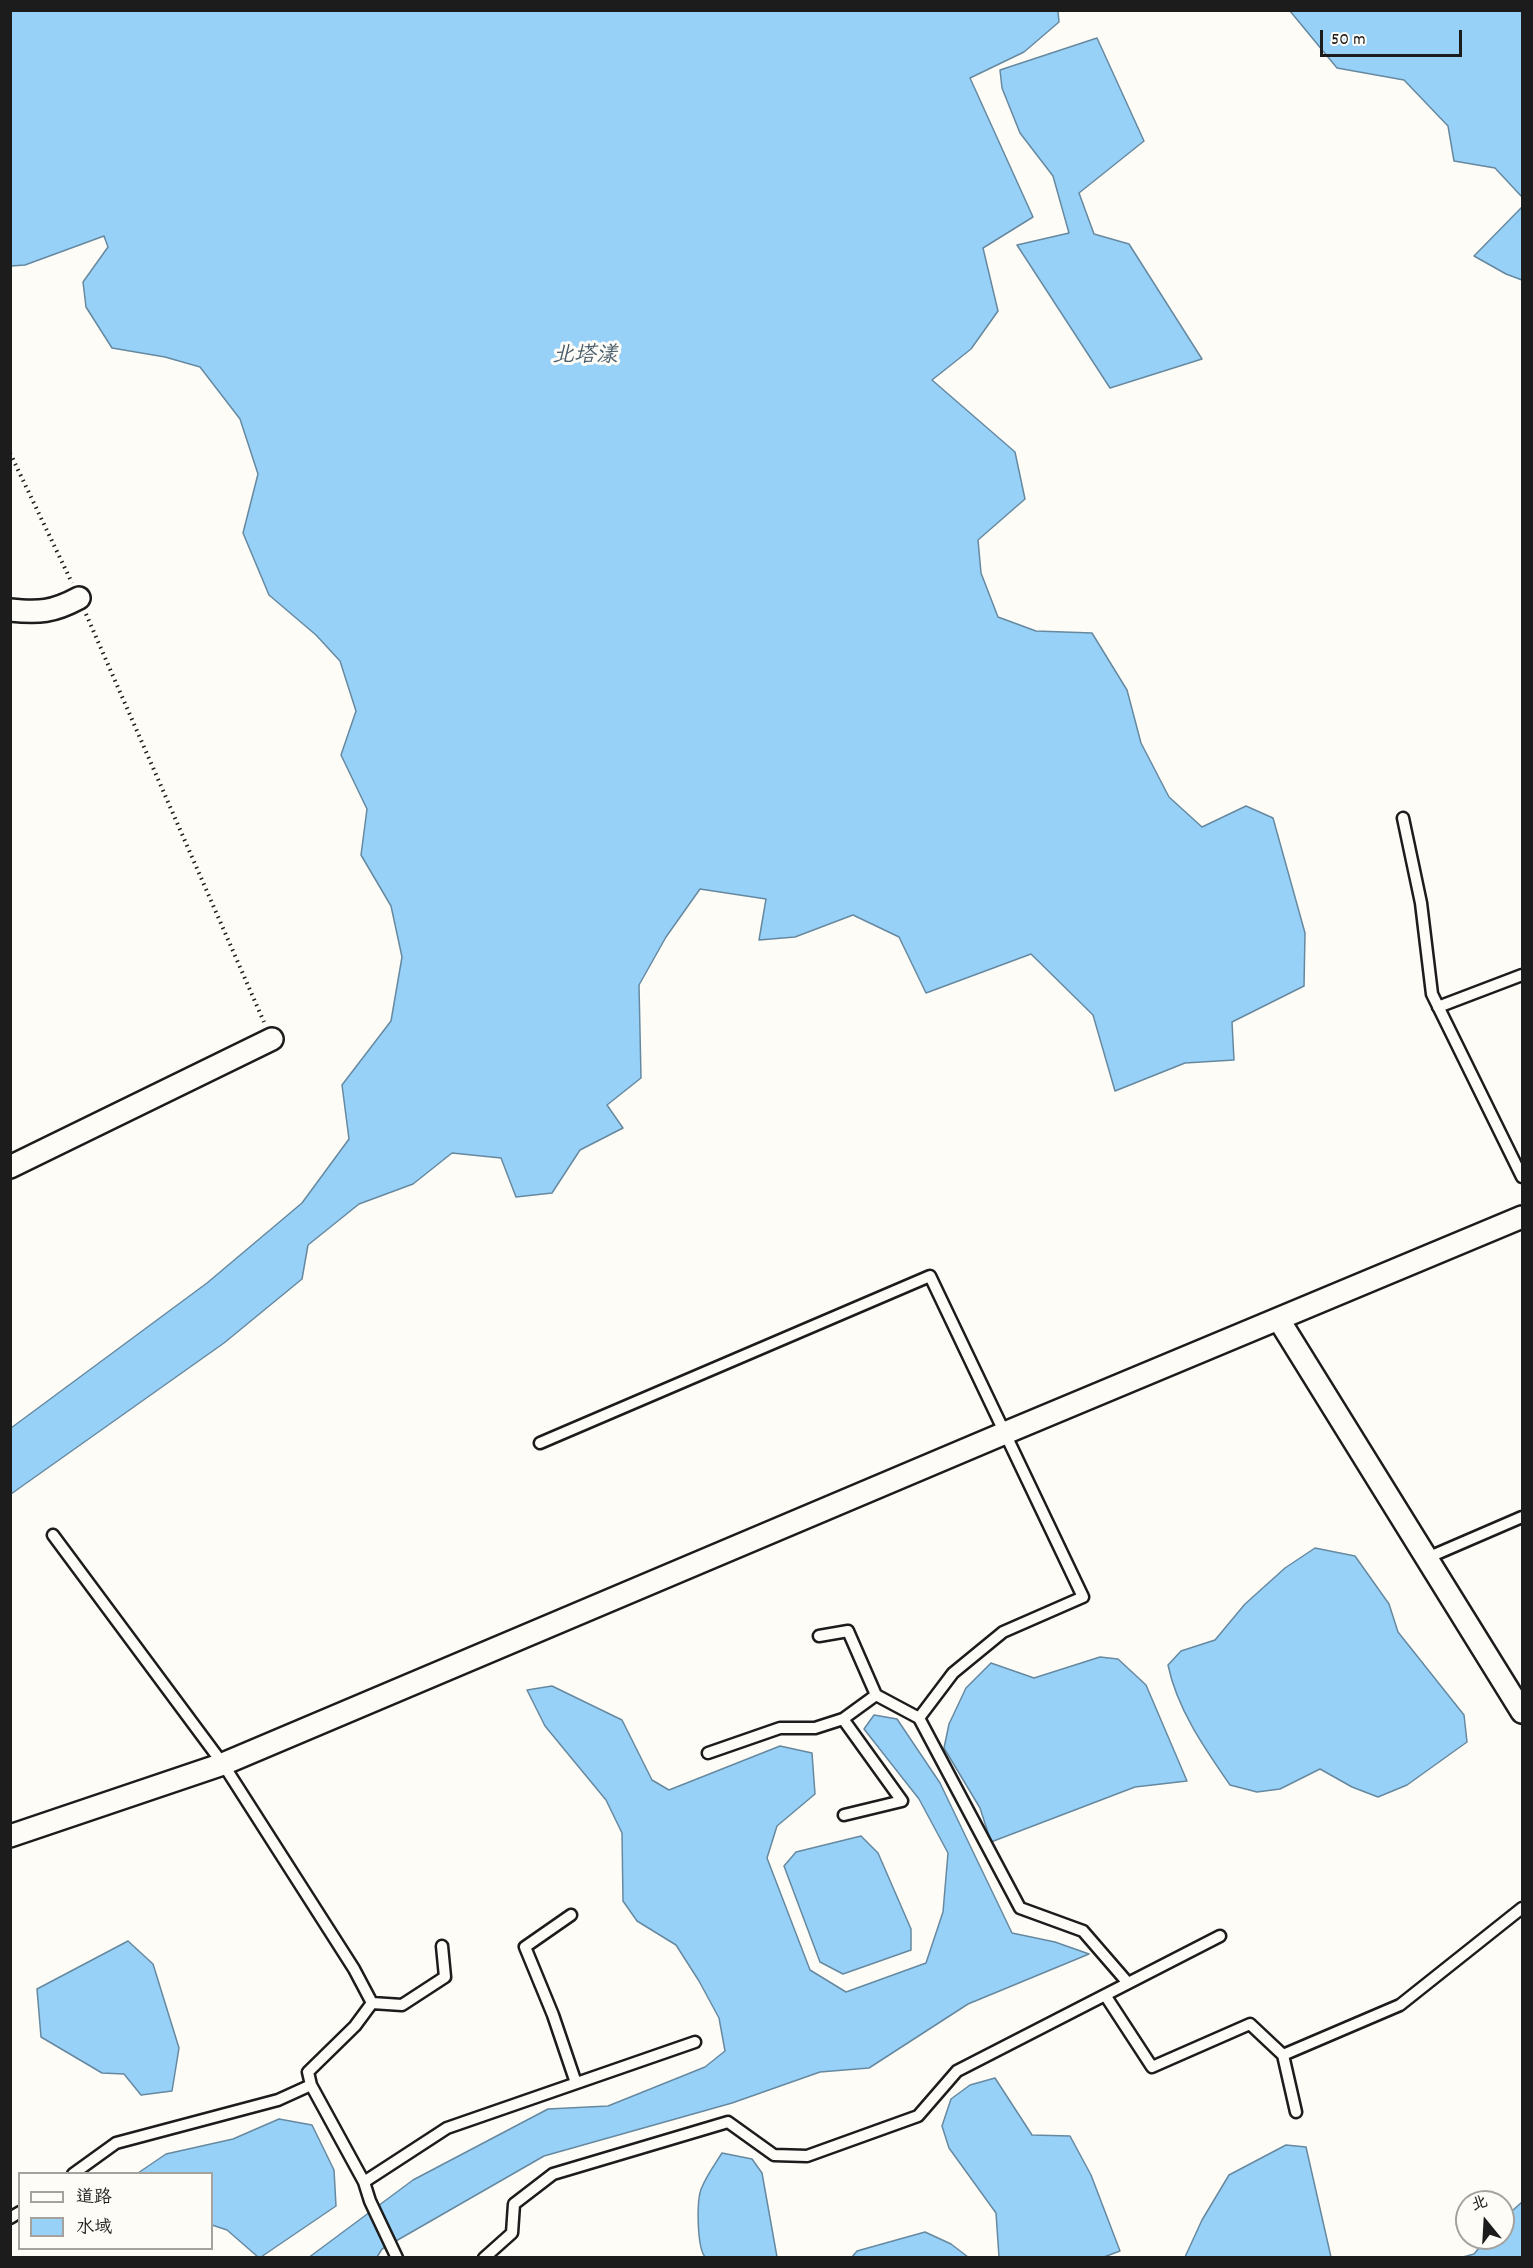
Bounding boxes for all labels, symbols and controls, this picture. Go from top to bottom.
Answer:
scale bar [1323,18,1466,56]
text: 50 m [1331,28,1366,53]
water label: 北塔漾 [552,345,618,371]
legend [18,2172,213,2250]
text: 道路 [76,2186,112,2211]
north arrow [1455,2190,1515,2250]
text: 北 [1469,2191,1491,2218]
text: 水域 [76,2216,112,2241]

